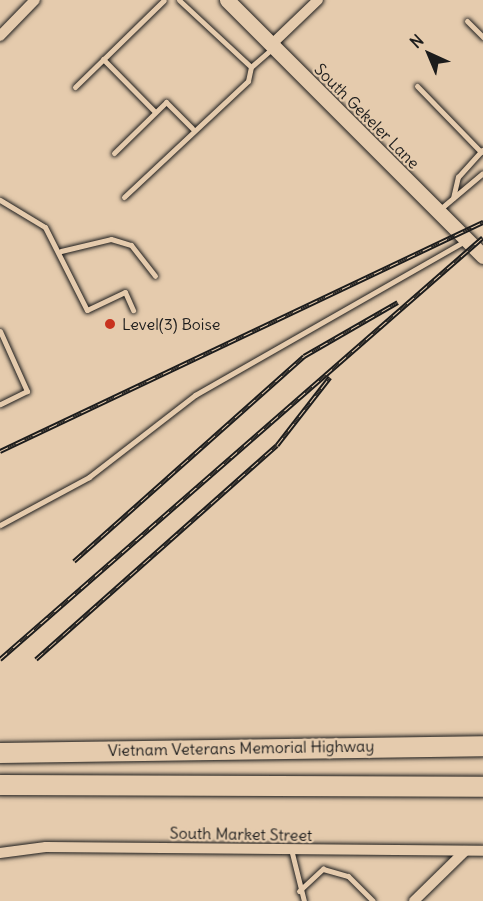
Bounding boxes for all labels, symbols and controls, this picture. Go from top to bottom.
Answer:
north arrow [399,24,459,84]
text: N [406,30,427,52]
street label: South Gekeler Lane [310,59,424,173]
place label: Level(3) Boise [122,314,220,334]
marker: Level(3) Boise [103,317,117,331]
street label: Vietnam Veterans Memorial Highway [108,736,374,760]
street label: South Market Street [169,823,313,845]

